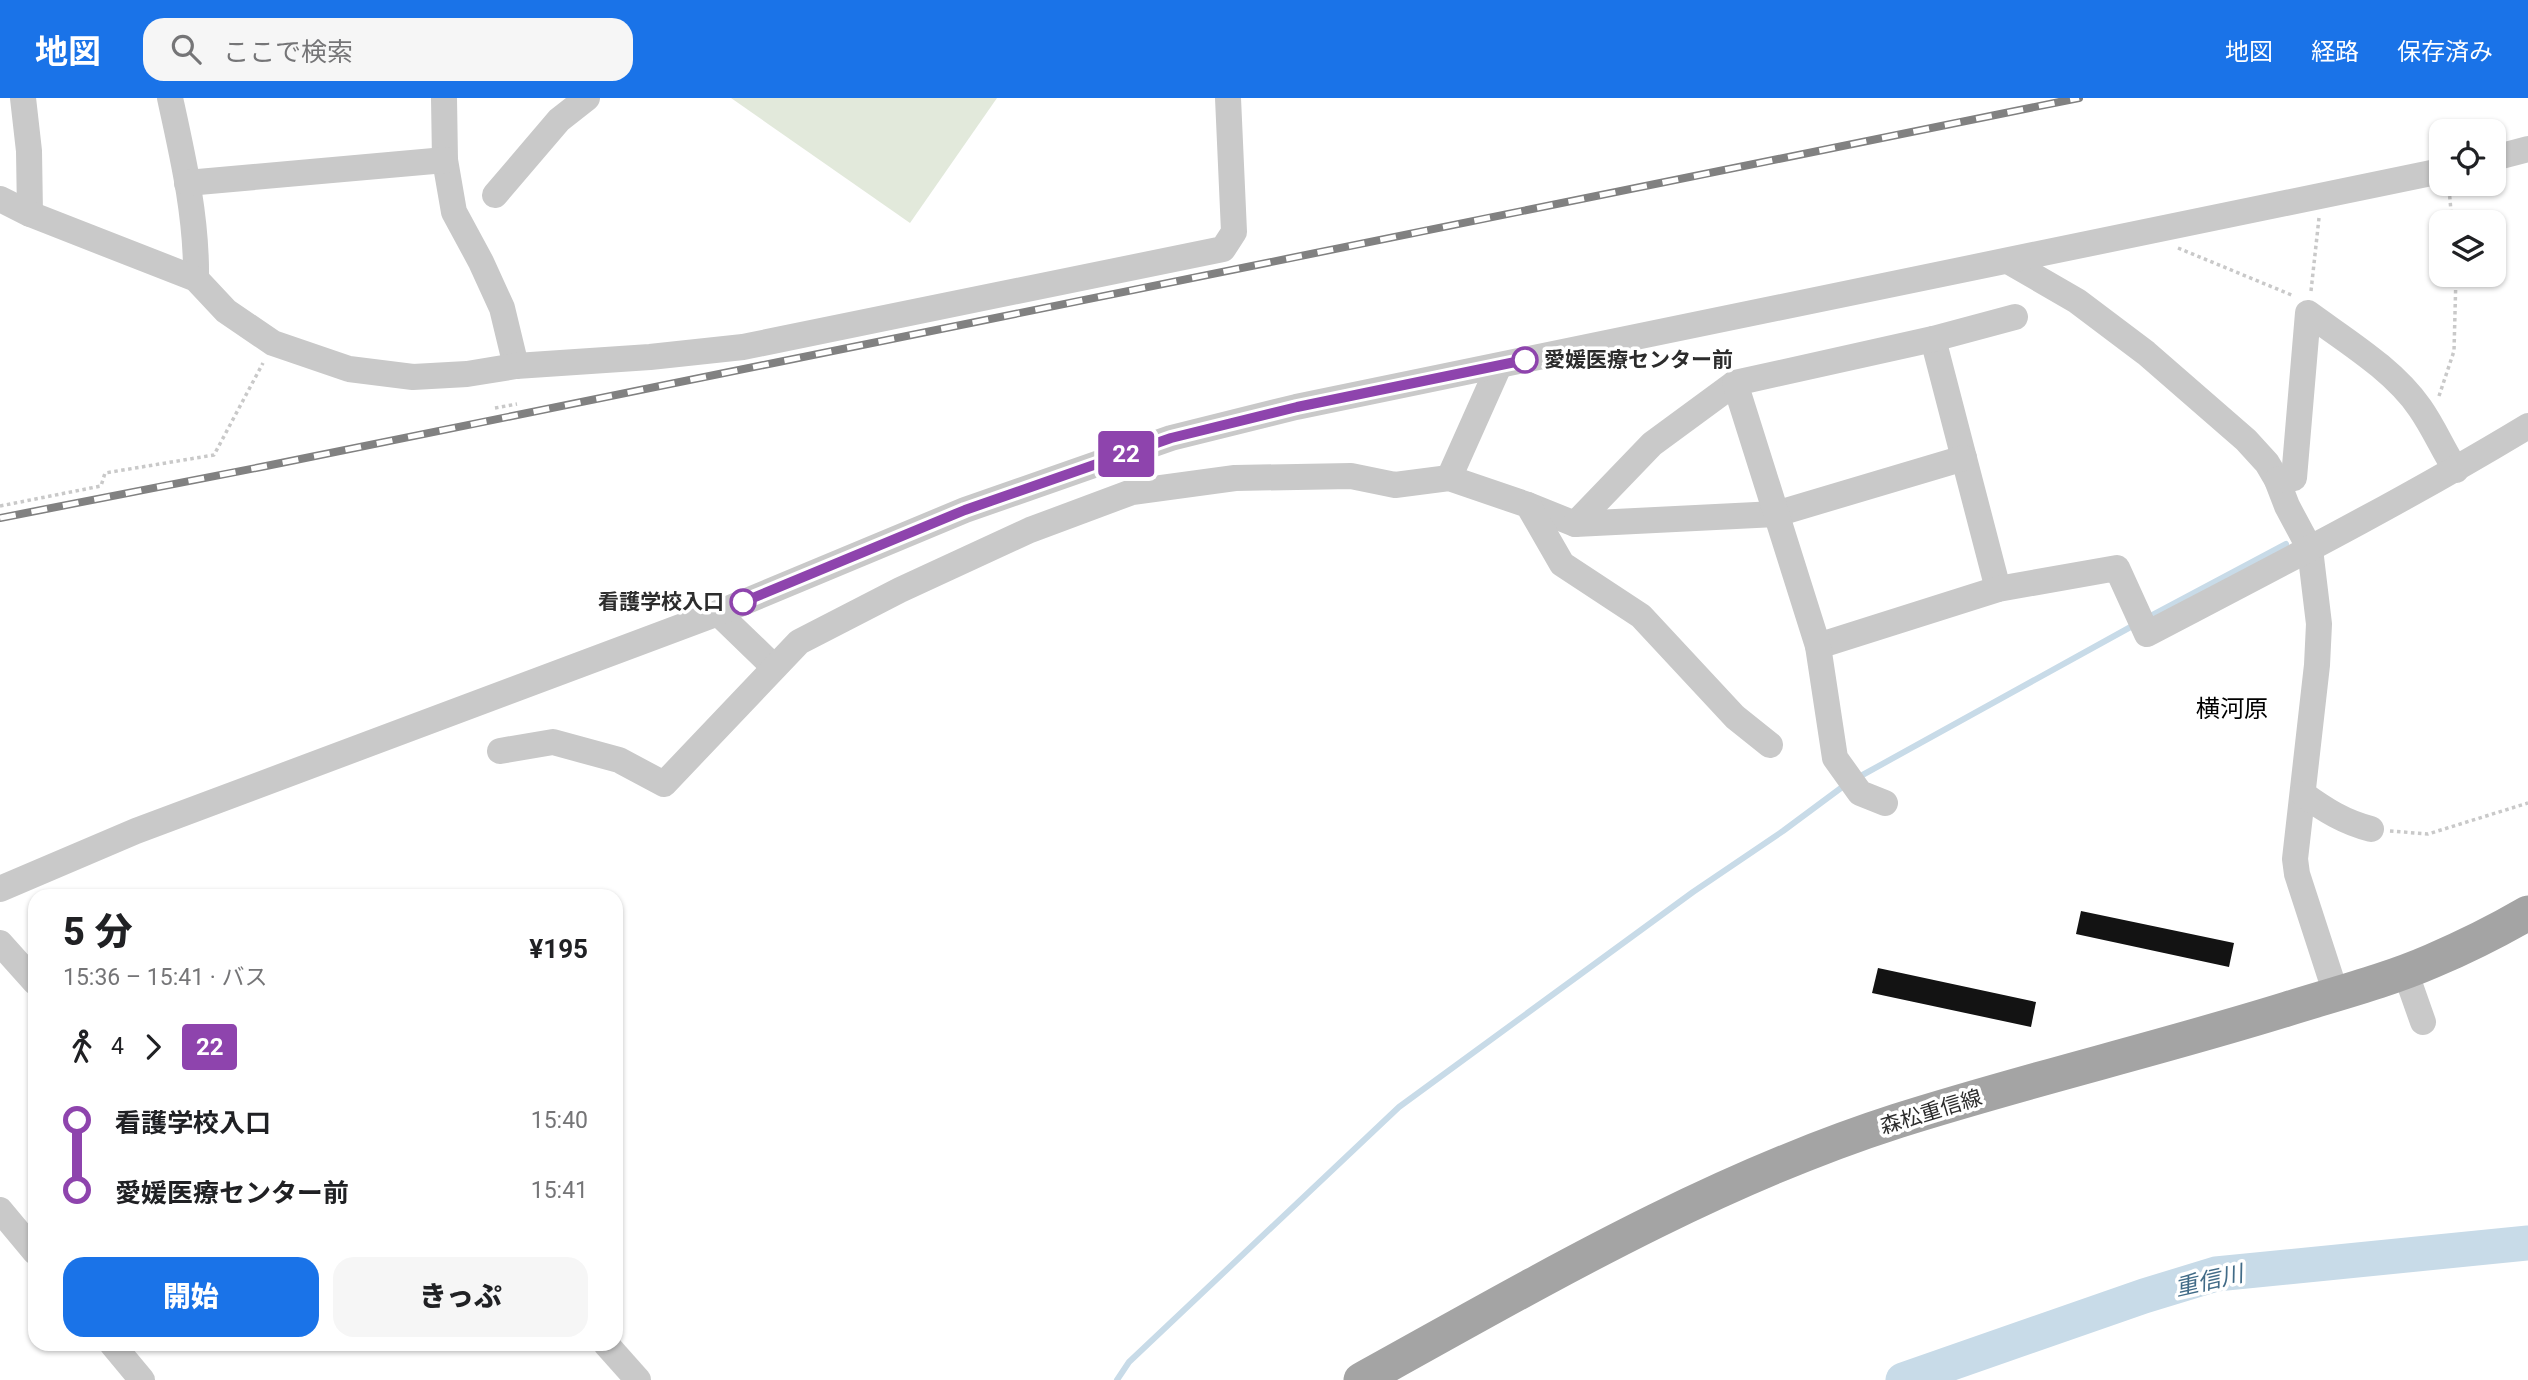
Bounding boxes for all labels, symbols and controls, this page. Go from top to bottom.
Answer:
search box [143,18,633,81]
icon: search [167,30,205,68]
text: 地図 [35,32,101,71]
text: ここで検索 [223,37,353,67]
text: 地図 [2225,38,2273,66]
text: 経路 [2311,38,2359,66]
text: 保存済み [2397,38,2493,66]
map controls [2429,119,2506,287]
button: locate [2429,119,2506,196]
button: layers [2429,210,2506,287]
marker: 愛媛医療センター前 [1512,347,1538,373]
place label: 愛媛医療センター前 [1544,348,1733,372]
line badge: 22 [1094,431,1158,477]
text: 22 [1112,440,1140,468]
marker: 看護学校入口 [730,589,756,615]
place label: 看護学校入口 [598,590,724,614]
district label: 横河原 [2196,695,2268,723]
text: 5 分 [63,910,132,954]
text: ¥195 [529,934,588,964]
text: 15:36 – 15:41 · バス [63,964,267,991]
icon: walk [63,1028,101,1066]
icon: forward [134,1028,172,1066]
text: 4 [111,1033,124,1060]
text: 22 [196,1033,223,1061]
street label: 森松重信線 [1877,1085,1985,1139]
text: 15:40 [531,1107,588,1134]
text: 看護学校入口 [115,1108,271,1138]
text: 15:41 [531,1177,588,1204]
text: 愛媛医療センター前 [115,1178,349,1208]
button: 開始 [63,1257,319,1337]
button: きっぷ [333,1257,588,1337]
water label: 重信川 [2172,1259,2249,1302]

